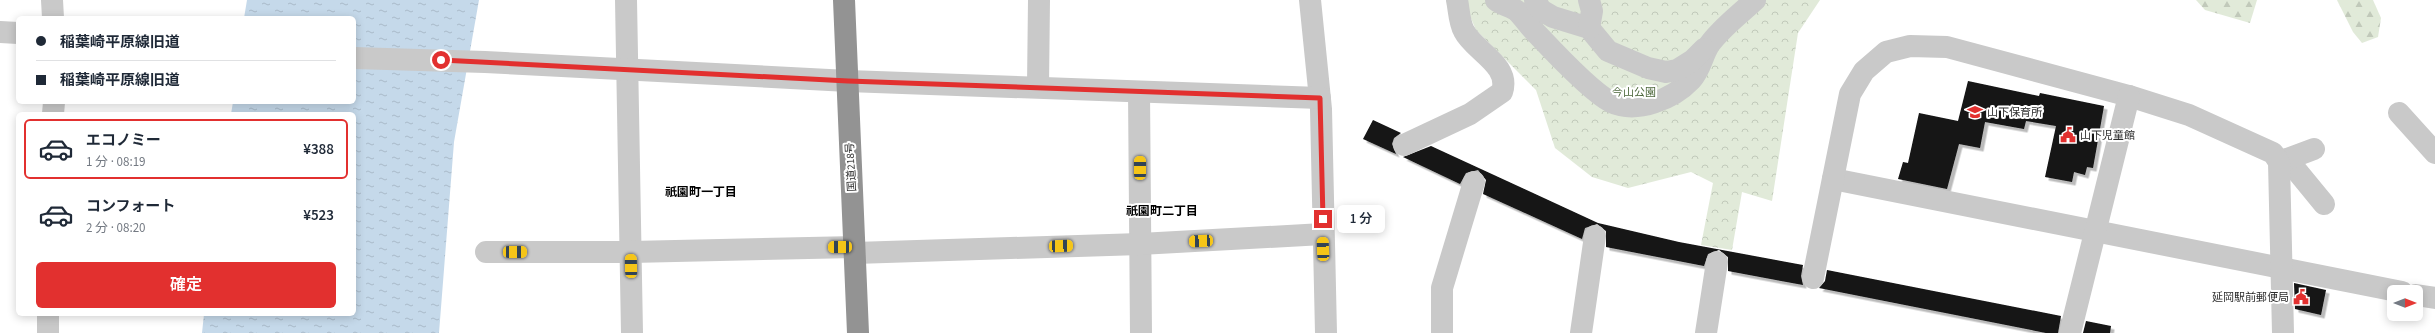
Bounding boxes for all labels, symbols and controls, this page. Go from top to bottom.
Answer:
text: 稲葉崎平原線旧道 [60,32,180,53]
route start [432,51,450,69]
text: 稲葉崎平原線旧道 [60,70,180,91]
park label: 今山公園 [1612,85,1656,100]
school or university icon: 山下保育所 [1966,103,1984,121]
place label: 山下保育所 [1987,105,2043,120]
public building icon: 山下児童館 [2059,126,2077,144]
place label: 山下児童館 [2080,128,2135,143]
text: エコノミー [86,130,161,151]
icon: car [38,131,74,167]
text: ¥388 [303,139,334,160]
street label: 国道218号 [842,142,860,192]
text: 1 分 · 08:19 [86,153,146,171]
car [1134,156,1146,180]
district label: 祇園町一丁目 [665,184,737,201]
text: コンフォート [86,196,176,217]
icon: car [38,197,74,233]
district label: 祇園町二丁目 [1126,203,1198,220]
text: ¥523 [303,205,334,226]
callout: 1 分 [1337,205,1385,233]
route end [1314,210,1332,228]
text: 1 分 [1350,210,1372,228]
text: 2 分 · 08:20 [86,219,146,237]
car [1189,234,1213,248]
car [1317,237,1329,261]
car [1049,240,1073,252]
car [828,241,852,253]
car [503,246,527,258]
car [625,254,637,278]
button: 確定 [36,262,336,308]
north arrow [2387,285,2423,321]
map controls [2387,285,2423,321]
public building icon: 延岡駅前郵便局 [2292,288,2310,306]
place label: 延岡駅前郵便局 [2212,290,2289,305]

